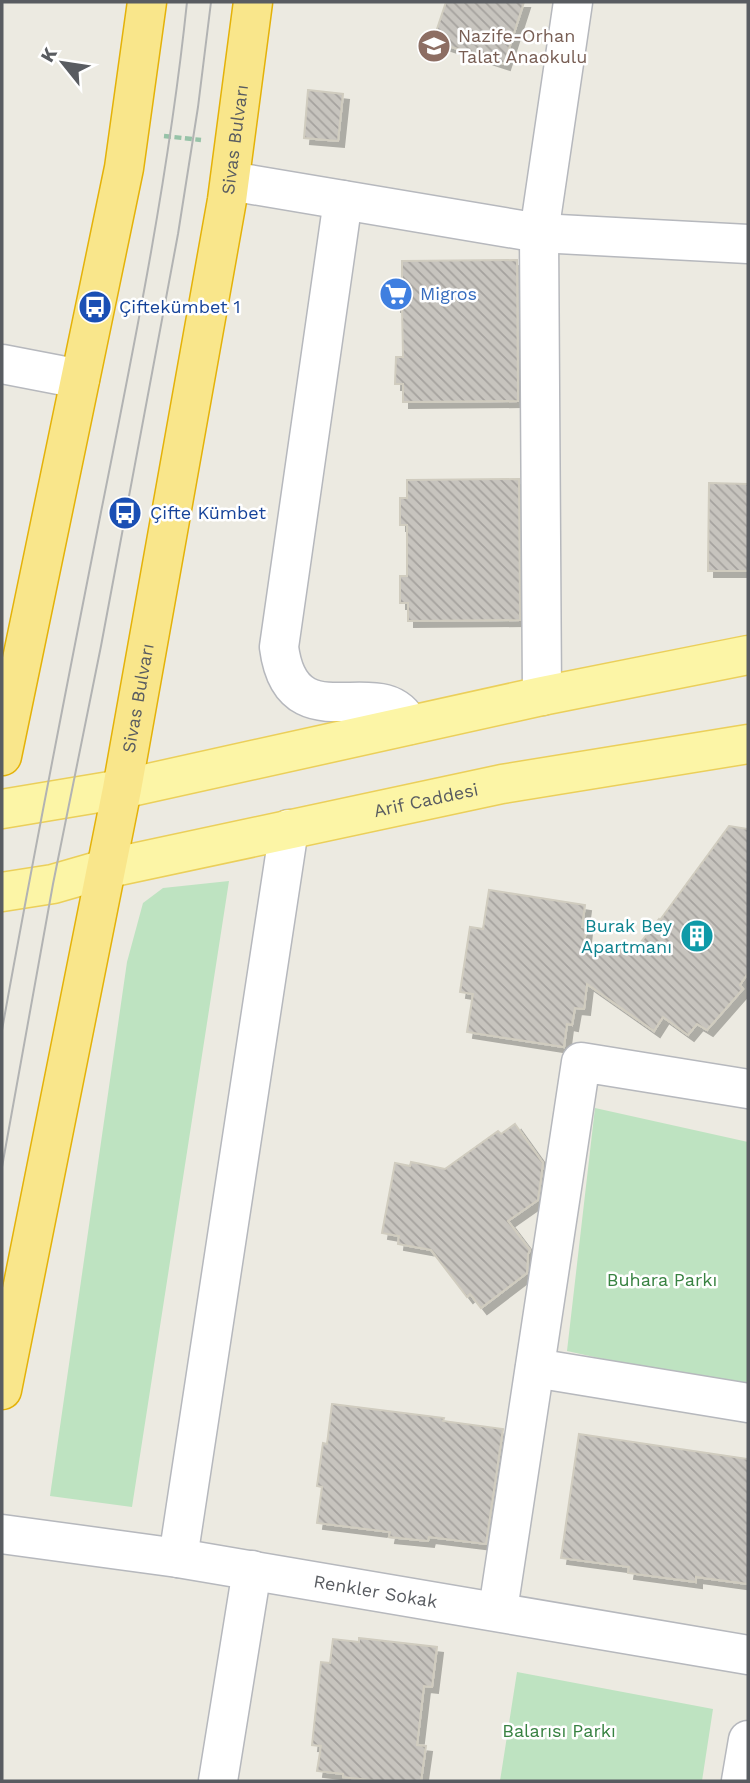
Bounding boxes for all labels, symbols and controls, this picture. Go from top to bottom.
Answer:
place label: Nazife-Orhan Talat Anaokulu [458,25,587,67]
school or university icon: Nazife-Orhan Talat Anaokulu [415,27,453,65]
north arrow [28,28,98,98]
text: K [35,43,62,66]
street label: Sivas Bulvarı [217,83,252,196]
supermarket icon: Migros [377,275,415,313]
place label: Migros [420,283,477,304]
bus stop icon: Çiftekümbet 1 [76,288,114,326]
place label: Çiftekümbet 1 [119,296,240,317]
bus stop icon: Çifte Kümbet [106,494,144,532]
place label: Çifte Kümbet [150,502,266,523]
street label: Sivas Bulvarı [118,642,158,755]
street label: Arif Caddesi [372,778,480,821]
place label: Burak Bey Apartmanı [581,915,673,957]
building icon: Burak Bey Apartmanı [678,917,716,955]
park label: Buhara Parkı [607,1269,717,1290]
street label: Renkler Sokak [312,1570,439,1612]
park label: Balarısı Parkı [502,1720,616,1741]

